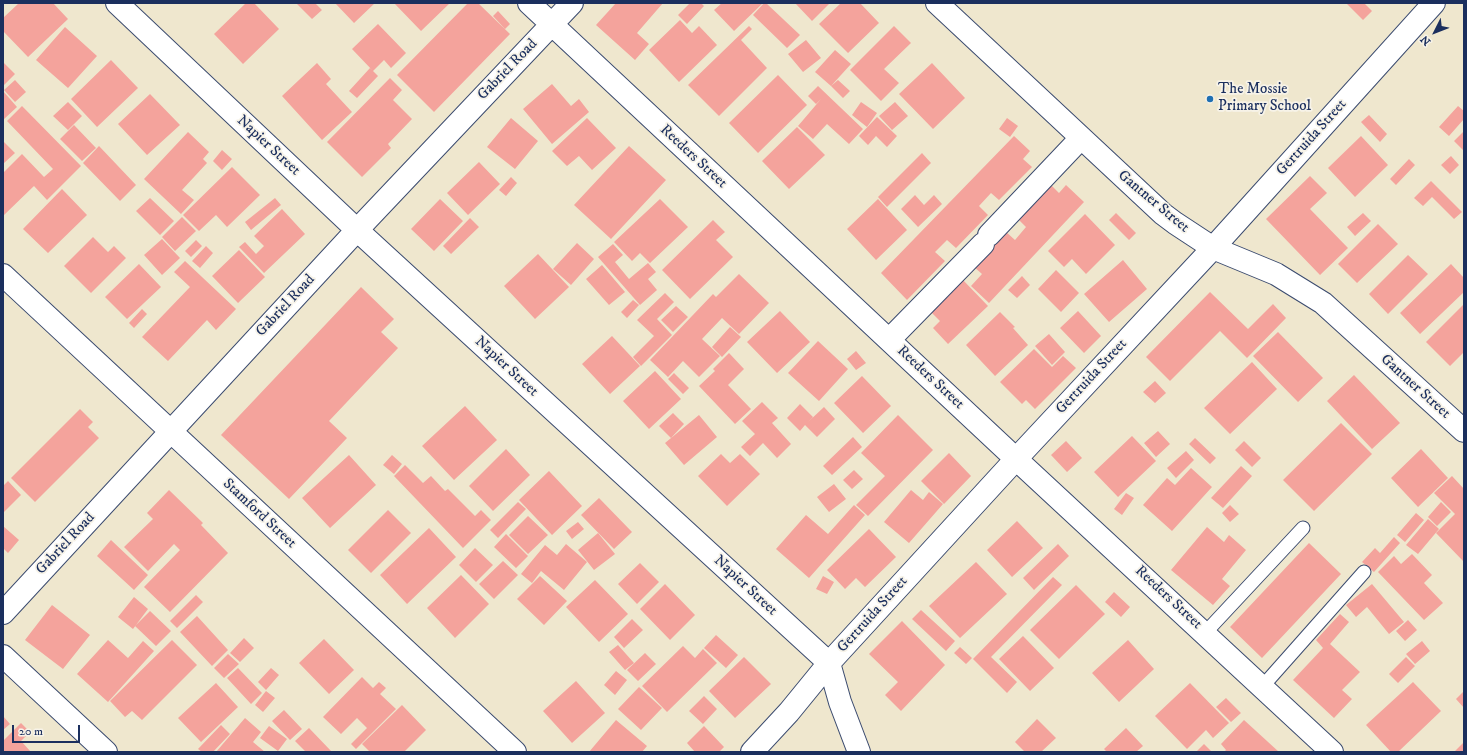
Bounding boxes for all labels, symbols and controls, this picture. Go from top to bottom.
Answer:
north arrow [1415,12,1455,52]
text: N [1418,32,1434,48]
street label: Gabriel Road [474,36,542,104]
place label: The Mossie Primary School [1218,81,1311,116]
marker: The Mossie Primary School [1205,94,1215,104]
street label: Gertruida Street [1273,96,1351,180]
street label: Napier Street [233,112,303,180]
street label: Reeders Street [656,121,730,193]
street label: Gantner Street [1114,167,1192,237]
street label: Gabriel Road [253,271,319,341]
street label: Napier Street [471,333,541,401]
street label: Gertruida Street [1053,336,1131,418]
street label: Reeders Street [893,342,967,414]
street label: Gantner Street [1376,351,1454,423]
street label: Stamford Street [218,475,300,553]
street label: Gabriel Road [33,509,99,579]
street label: Napier Street [710,552,780,620]
street label: Reeders Street [1131,562,1205,634]
street label: Gertruida Street [834,573,912,657]
scale bar [14,717,82,743]
text: 20 m [19,724,43,739]

